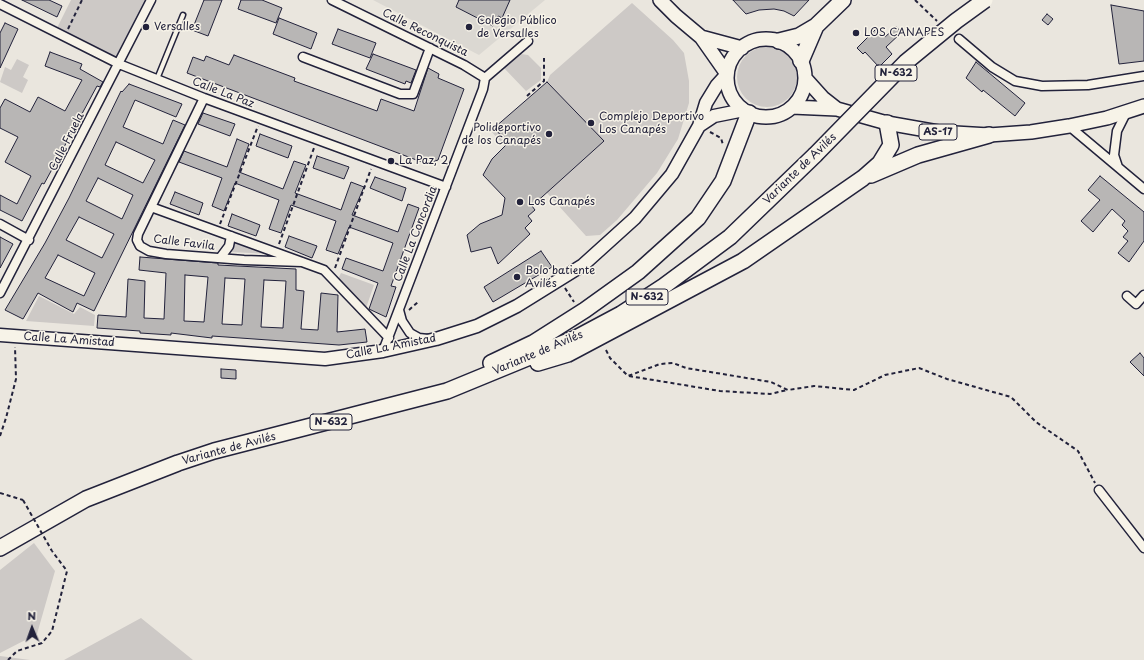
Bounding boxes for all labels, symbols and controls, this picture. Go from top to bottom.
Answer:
street label: Calle Reconquista [380,6,470,60]
place label: Colegio Público de Versalles [477,14,557,40]
place label: Versalles [154,20,200,34]
marker: Versalles [141,22,151,32]
marker: Colegio Público de Versalles [464,22,474,32]
place label: LOS CANAPES [864,26,944,40]
marker: LOS CANAPES [851,28,861,38]
road number: N-632 [875,65,917,81]
street label: Calle La Paz [190,75,256,111]
place label: Complejo Deportivo Los Canapés [599,110,704,136]
street label: Calle Fruela [47,111,87,173]
marker: Complejo Deportivo Los Canapés [586,118,596,128]
place label: Polideportivo de los Canapés [462,121,541,147]
road number: AS-17 [919,124,957,140]
marker: Polideportivo de los Canapés [544,129,554,139]
street label: Variante de Avilés [761,131,839,207]
place label: La Paz, 2 [399,154,448,168]
marker: La Paz, 2 [386,156,396,166]
street label: Calle La Concordia [392,184,440,284]
place label: Los Canapés [528,195,595,209]
marker: Los Canapés [515,197,525,207]
street label: Calle Favila [152,233,216,253]
place label: Bolo batiente Avilés [525,264,595,290]
marker: Bolo batiente Avilés [512,272,522,282]
road number: N-632 [626,289,668,305]
street label: Variante de Avilés [491,328,585,378]
street label: Calle La Amistad [23,330,115,350]
street label: Calle La Amistad [345,332,437,362]
road number: N-632 [310,414,352,430]
street label: Variante de Avilés [181,430,277,468]
text: N [27,607,36,624]
north arrow [12,608,52,648]

